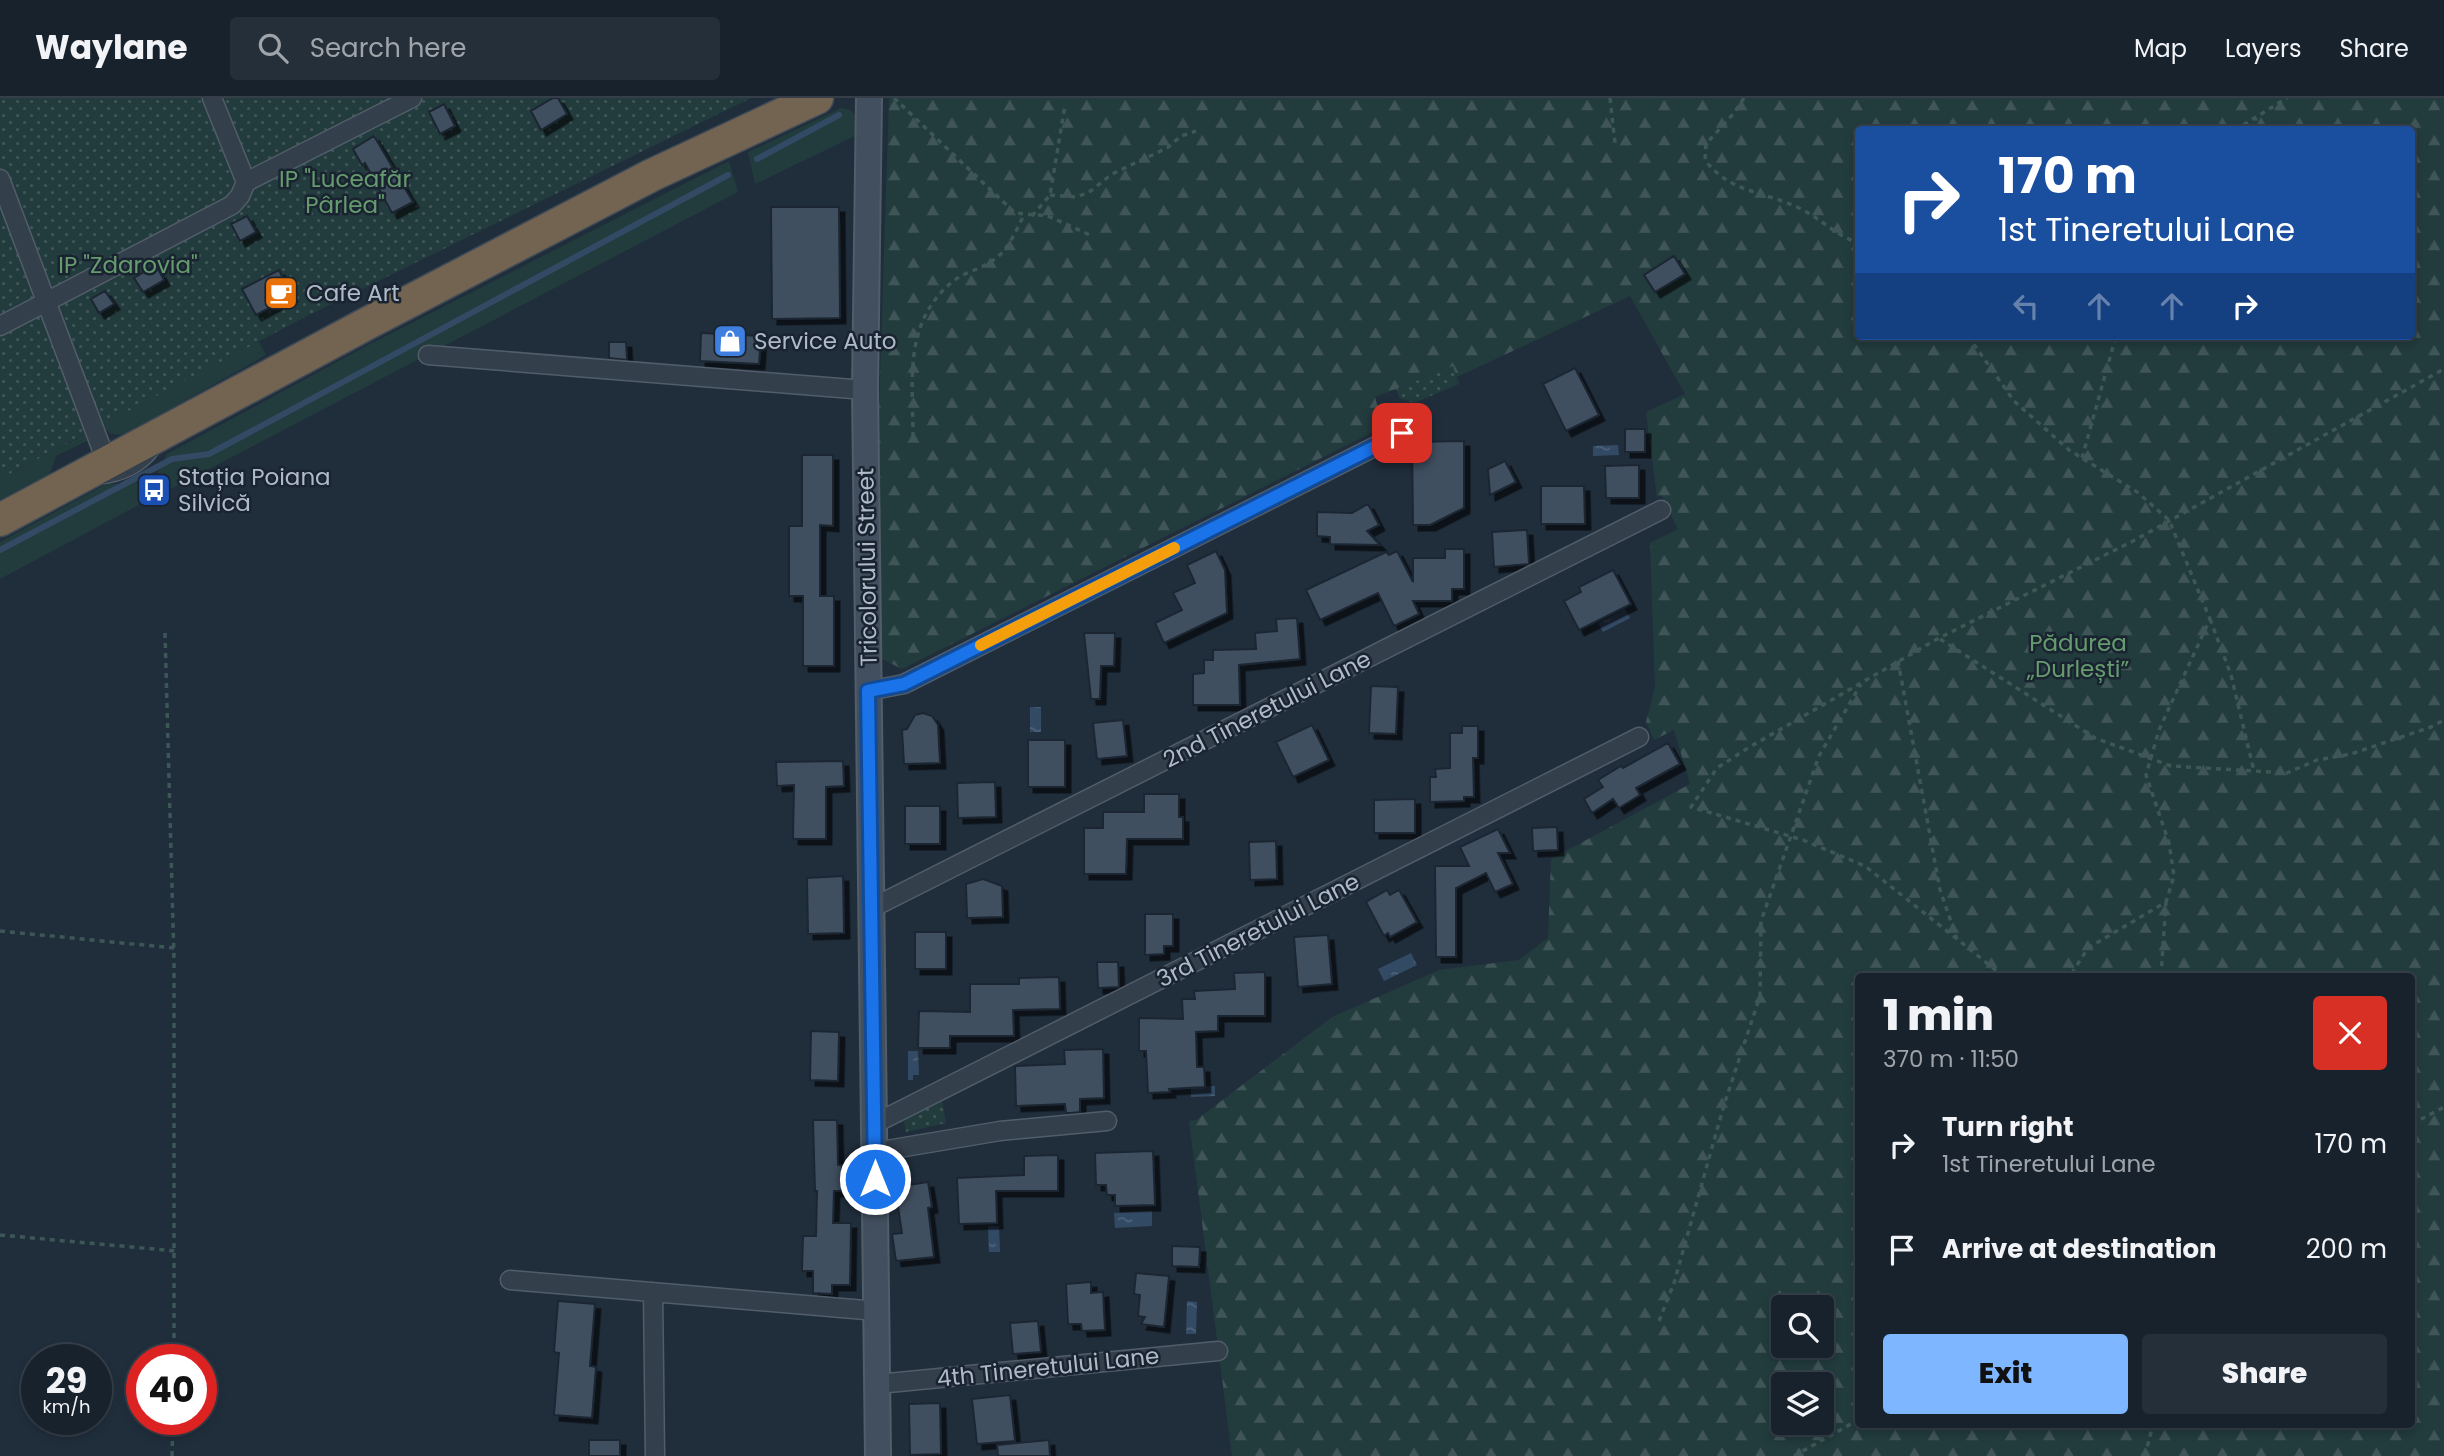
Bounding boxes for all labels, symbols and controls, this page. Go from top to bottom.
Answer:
search box [230,17,720,80]
text: Waylane [35,24,188,71]
icon: search [254,29,292,67]
text: Search here [310,30,466,66]
text: Map [2134,32,2187,65]
text: Layers [2225,32,2301,65]
text: Share [2339,32,2409,65]
text: 170 m [1998,142,2137,210]
icon: right [1883,154,1974,245]
park label: IP "Luceafăr Pârlea" [279,163,411,221]
text: 1st Tineretului Lane [1998,207,2295,252]
park label: IP "Zdarovia" [58,249,198,281]
cafe icon: Cafe Art [262,274,300,312]
place label: Cafe Art [306,277,400,309]
icon: left [2007,287,2045,325]
icon: ahead [2080,287,2118,325]
icon: ahead [2153,287,2191,325]
icon: right [2226,287,2264,325]
shop icon: Service Auto [711,322,749,360]
place label: Service Auto [754,325,897,357]
pin [1372,403,1432,463]
icon: arrive [1383,414,1421,452]
place label: Stația Poiana Silvică [178,461,331,519]
street label: Tricolorului Street [849,467,885,667]
bus stop icon: Stația Poiana Silvică [135,471,173,509]
park label: Pădurea „Durlești” [2026,627,2129,685]
street label: 2nd Tineretului Lane [1158,643,1376,775]
street label: 3rd Tineretului Lane [1151,865,1365,995]
text: 1 min [1883,986,1994,1045]
button: close [2313,996,2387,1070]
text: 370 m · 11:50 [1883,1043,2019,1075]
text: Turn right [1942,1109,2074,1145]
icon: right [1883,1126,1921,1164]
text: 170 m [2314,1126,2387,1162]
position arrow [838,1142,912,1216]
text: 1st Tineretului Lane [1942,1148,2156,1180]
icon: arrive [1883,1231,1921,1269]
text: Arrive at destination [1942,1231,2217,1267]
text: 200 m [2306,1231,2387,1267]
map controls [1771,1295,1834,1435]
button: search [1771,1295,1834,1358]
button: Exit [1883,1334,2128,1414]
button: Share [2142,1334,2387,1414]
street label: 4th Tineretului Lane [935,1339,1161,1395]
speed limit sign: 40 [126,1344,217,1435]
text: 29 [46,1356,87,1405]
button: layers [1771,1372,1834,1435]
text: km/h [43,1394,90,1419]

